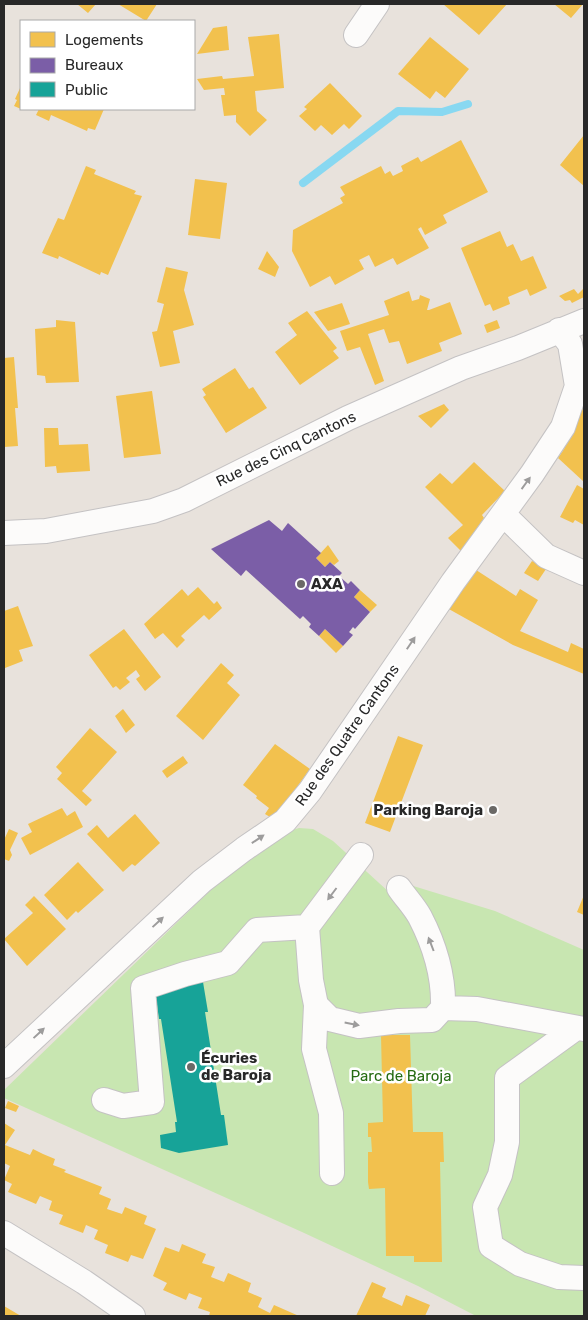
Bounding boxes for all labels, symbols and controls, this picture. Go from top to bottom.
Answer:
legend [20,20,195,110]
text: Logements [65,31,144,49]
text: Bureaux [65,56,123,74]
text: Public [65,81,108,99]
street label: Rue des Cinq Cantons [213,407,359,491]
one-way arrow [520,476,530,489]
place label: AXA [311,575,343,593]
marker: AXA [295,578,307,590]
one-way arrow [406,637,416,650]
street label: Rue des Quatre Cantons [291,660,403,809]
place label: Parking Baroja [373,801,483,819]
marker: Parking Baroja [487,804,499,816]
one-way arrow [252,834,265,844]
one-way arrow [327,887,337,901]
one-way arrow [152,916,164,928]
one-way arrow [427,937,435,951]
one-way arrow [344,1021,360,1029]
one-way arrow [33,1027,45,1039]
place label: Écuries de Baroja [201,1049,271,1084]
marker: Écuries de Baroja [185,1061,197,1073]
park label: Parc de Baroja [351,1067,451,1085]

